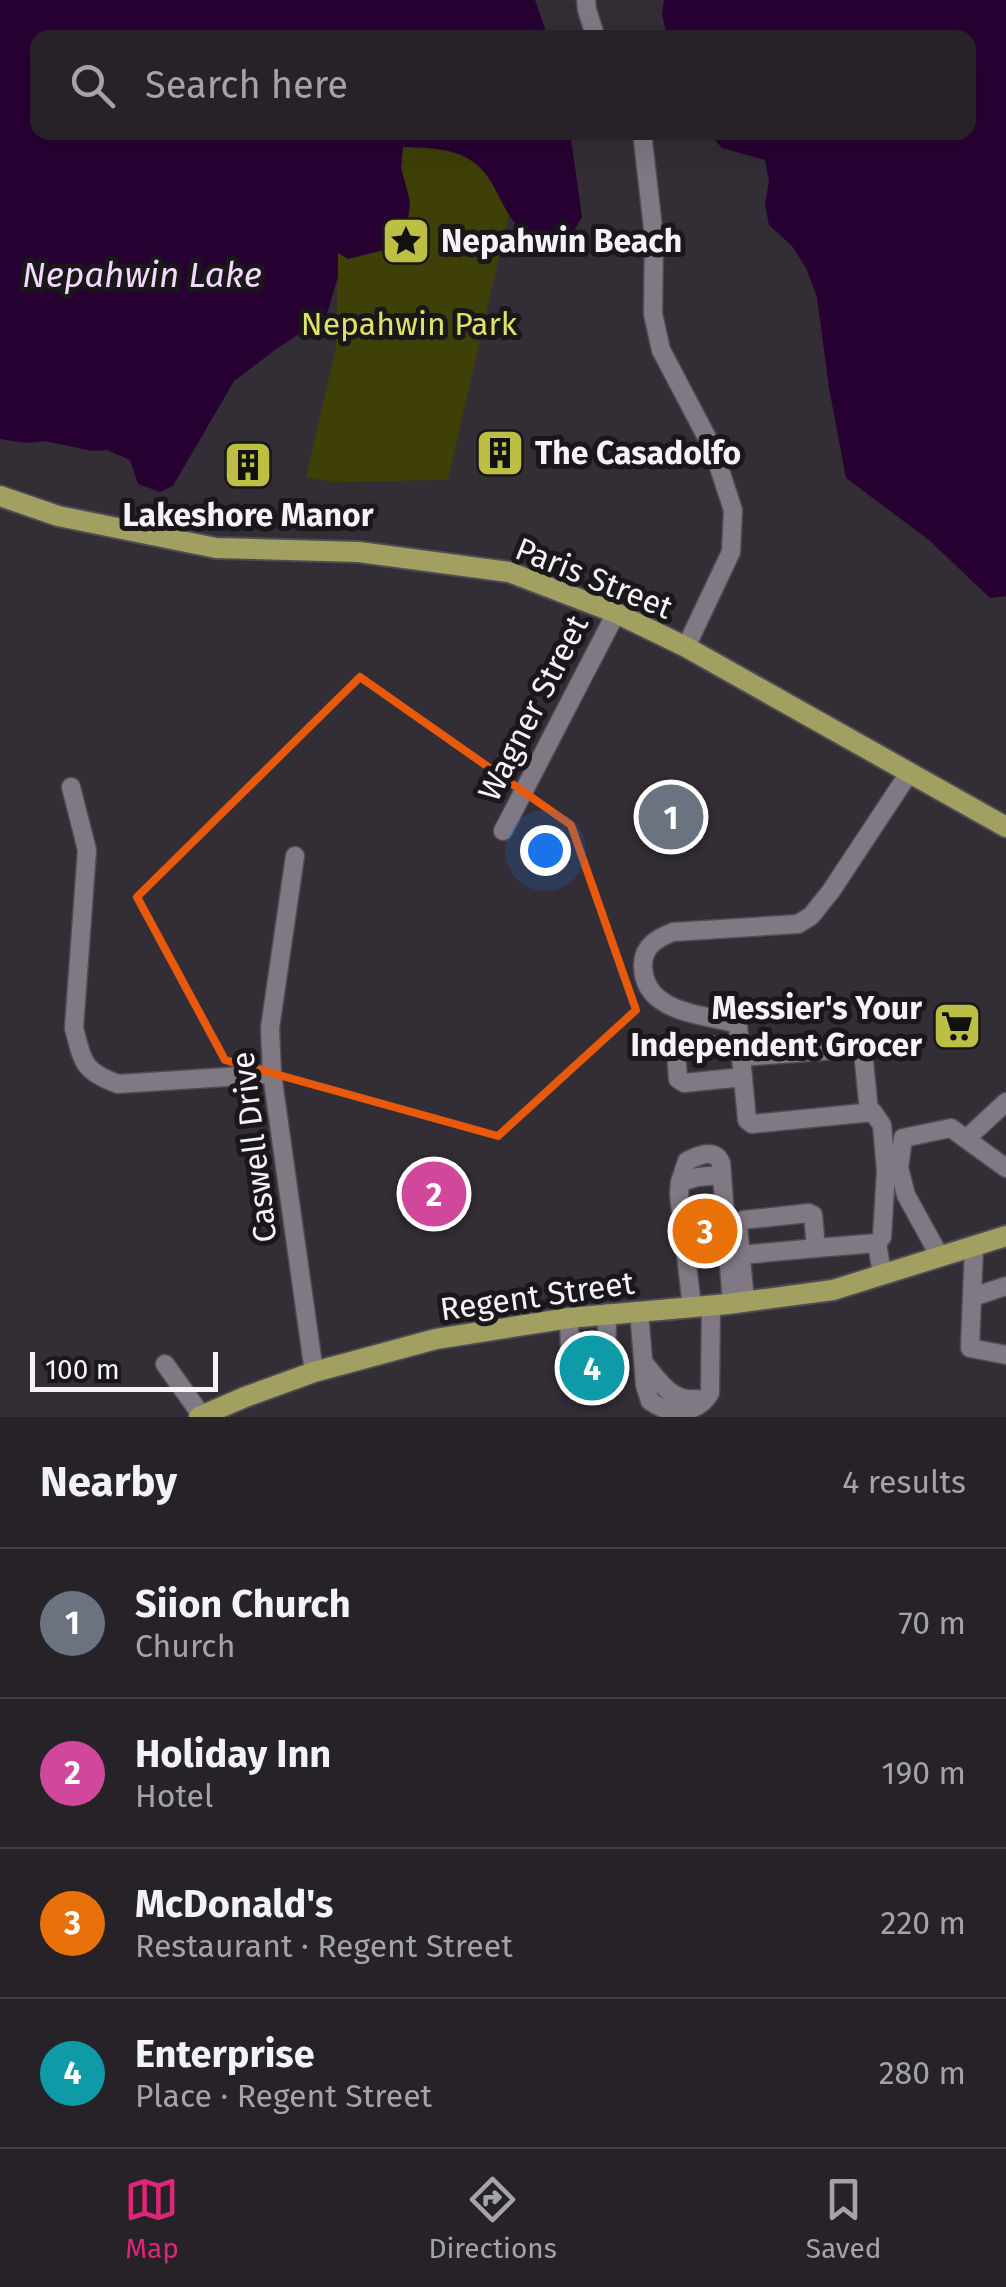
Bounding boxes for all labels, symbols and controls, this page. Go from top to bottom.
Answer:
search box [30,30,976,140]
icon: search [65,58,120,113]
text: Search here [145,62,348,108]
place icon: Nepahwin Beach [380,215,432,267]
place label: Nepahwin Beach [441,222,682,260]
water label: Nepahwin Lake [22,254,262,296]
park label: Nepahwin Park [301,305,518,343]
building icon: The Casadolfo [474,427,526,479]
place label: The Casadolfo [535,434,741,472]
building icon: Lakeshore Manor [222,439,274,491]
place label: Lakeshore Manor [123,496,374,534]
street label: Paris Street [510,529,678,627]
street label: Wagner Street [470,609,596,807]
pin: 1 [638,780,704,854]
your location [520,825,571,876]
place label: Messier's Your Independent Grocer [630,989,922,1064]
supermarket icon: Messier's Your Independent Grocer [931,1000,983,1052]
street label: Caswell Drive [223,1049,285,1245]
pin: 2 [402,1156,466,1232]
pin: 3 [672,1194,738,1268]
street label: Regent Street [438,1264,637,1328]
pin: 4 [560,1330,624,1406]
scale bar [30,1347,218,1392]
text: 100 m [45,1353,120,1386]
text: Nearby [40,1457,177,1507]
text: 4 results [842,1463,966,1501]
text: Siion Church [135,1581,351,1627]
text: 1 [65,1604,80,1642]
text: 70 m [898,1604,966,1642]
text: Church [135,1627,235,1665]
text: Holiday Inn [135,1731,331,1777]
text: 2 [64,1754,81,1792]
text: 190 m [882,1754,966,1792]
text: Hotel [135,1777,213,1815]
text: McDonald's [135,1881,333,1927]
text: 3 [64,1904,81,1942]
text: 220 m [881,1904,966,1942]
text: Restaurant · Regent Street [135,1927,513,1965]
text: Enterprise [135,2031,315,2077]
text: 4 [63,2054,82,2092]
text: 280 m [879,2054,966,2092]
text: Place · Regent Street [135,2077,432,2115]
tab: Map [124,2172,179,2265]
tab: Directions [428,2172,557,2265]
tab: Saved [806,2172,882,2265]

